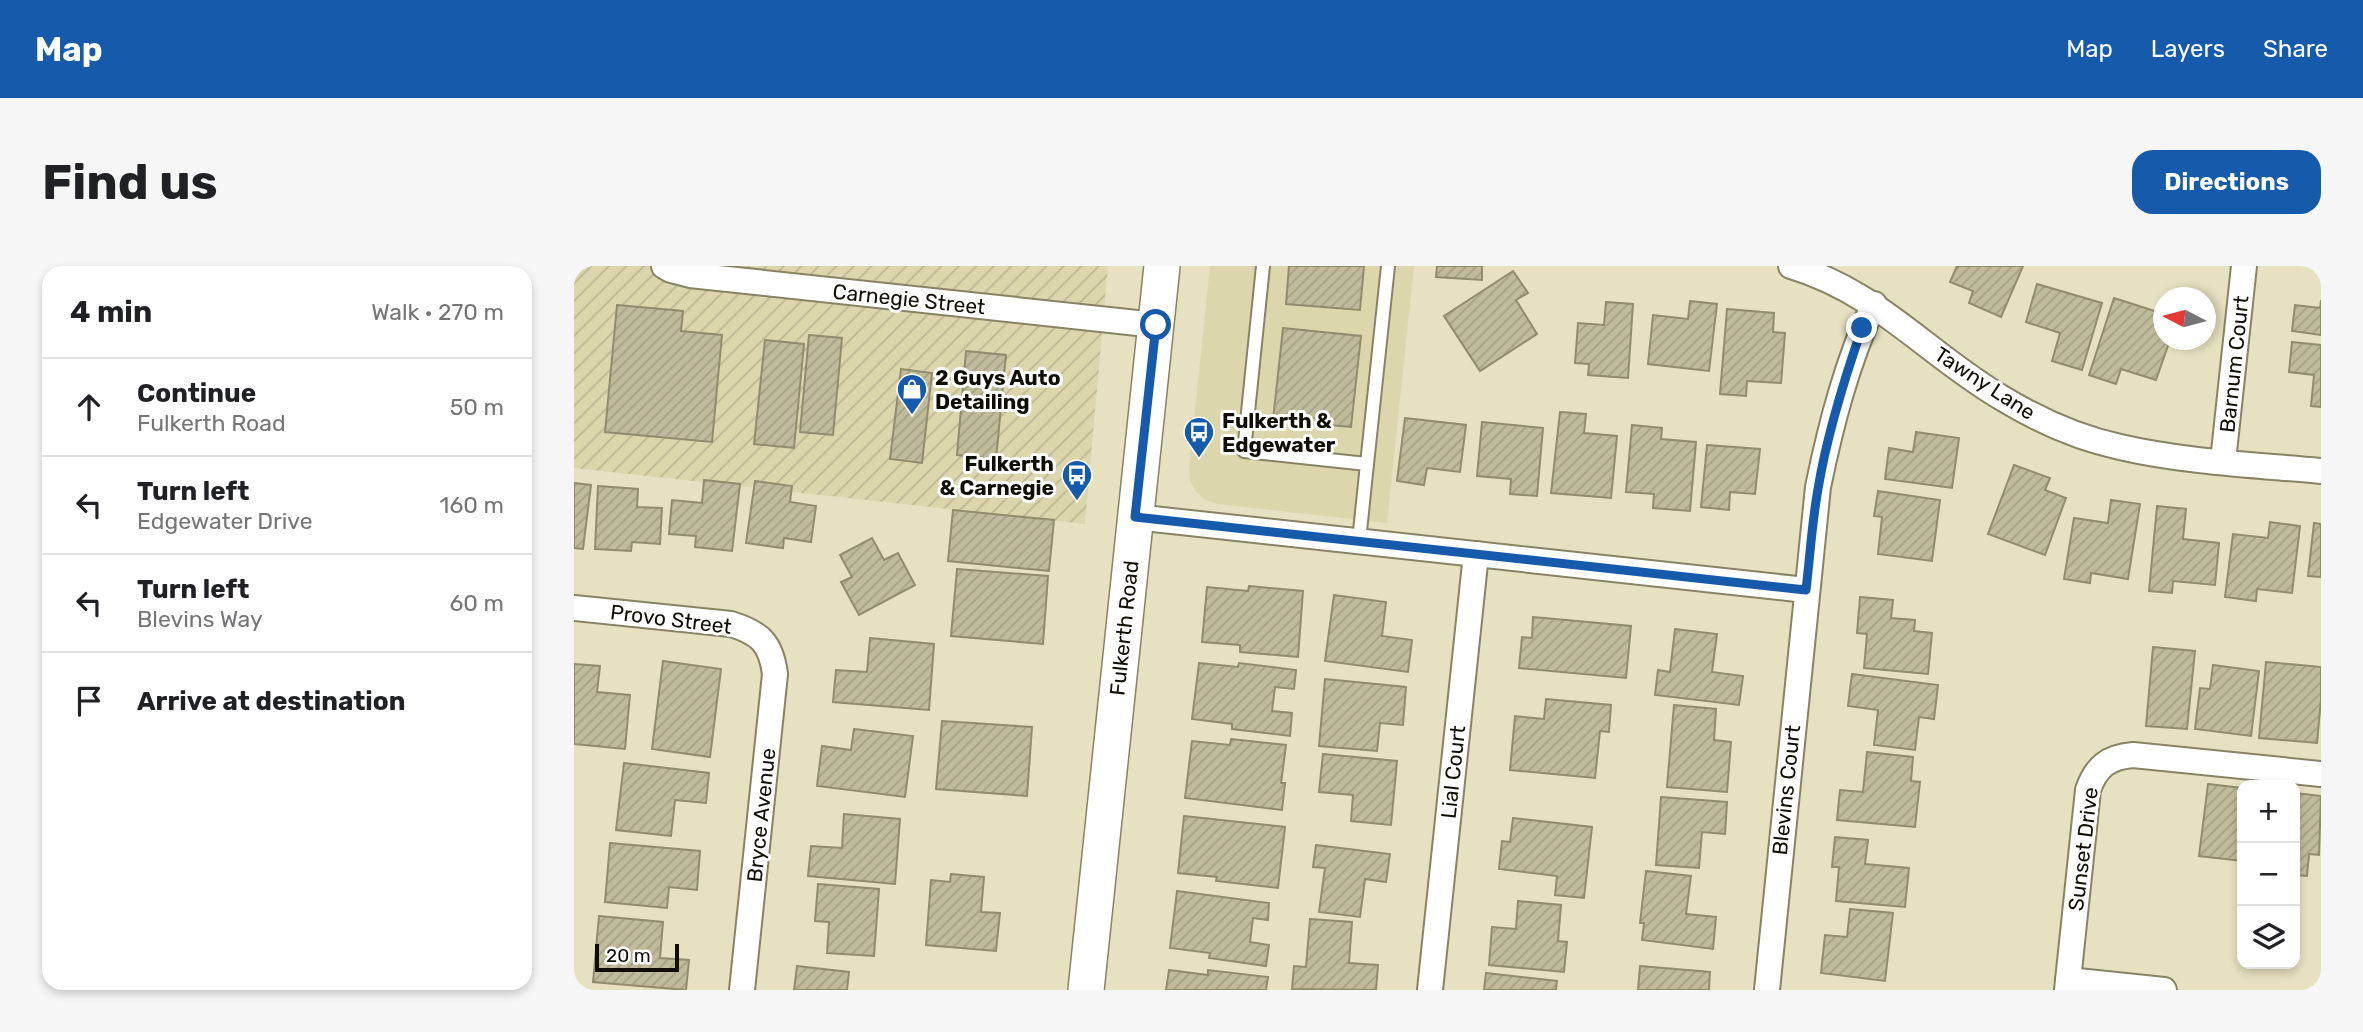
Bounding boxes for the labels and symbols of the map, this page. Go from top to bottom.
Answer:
street label: Carnegie Street [831,279,987,319]
north arrow [2153,287,2216,350]
street label: Barnum Court [2214,294,2254,434]
route start [1140,309,1171,340]
route end [1846,312,1877,343]
street label: Tawny Lane [1930,341,2040,425]
place label: 2 Guys Auto Detailing [935,365,1060,414]
shop icon: 2 Guys Auto Detailing [895,372,929,416]
place label: Fulkerth & Edgewater [1222,408,1336,457]
bus stop icon: Fulkerth & Edgewater [1182,415,1216,459]
place label: Fulkerth & Carnegie [940,451,1054,500]
bus stop icon: Fulkerth & Carnegie [1060,458,1094,502]
street label: Fulkerth Road [1104,559,1144,697]
street label: Provo Street [609,599,733,639]
street label: Lial Court [1436,724,1470,820]
street label: Blevins Court [1767,724,1805,856]
street label: Bryce Avenue [742,747,780,883]
street label: Sunset Drive [2063,786,2103,912]
scale bar [595,941,679,973]

